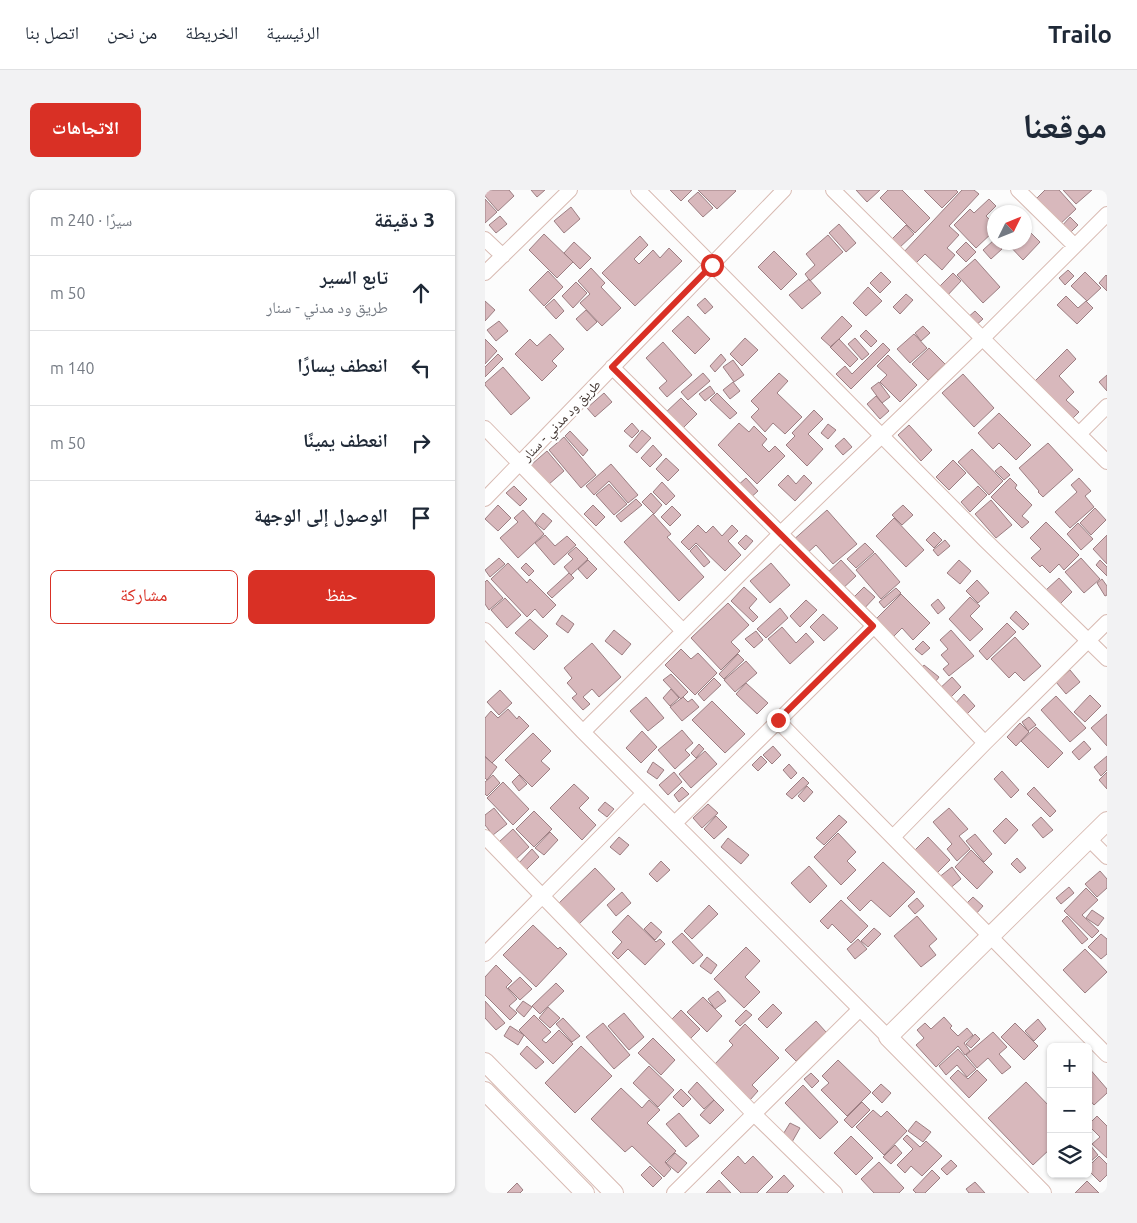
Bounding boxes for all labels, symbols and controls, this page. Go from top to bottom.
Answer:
text: Trailo [1048,21,1112,48]
text: اتصل بنا [25,22,79,42]
text: من نحن [107,22,157,42]
text: الخريطة [185,22,238,42]
text: الرئيسية [266,22,320,42]
button: الاتجاهات [30,103,141,157]
text: موقعنا [1022,105,1107,145]
north arrow [987,205,1032,250]
text: 3 دقيقة [374,207,435,231]
text: سيرًا · 240 m [50,211,132,229]
route start [701,254,724,277]
text: تابع السير [320,266,388,288]
icon: ahead [407,279,435,307]
text: 50 m [50,284,86,302]
text: طريق ود مدني - سنار [266,298,388,316]
text: انعطف يسارًا [297,354,388,376]
icon: left [407,354,435,382]
text: 140 m [50,359,95,377]
street label: طريق ود مدني - سنار [518,376,606,467]
text: انعطف يمينًا [303,429,388,451]
icon: right [407,429,435,457]
text: 50 m [50,434,86,452]
text: الوصول إلى الوجهة [254,504,388,526]
icon: arrive [407,504,435,532]
button: مشاركة [50,570,238,624]
button: حفظ [248,570,435,624]
route end [767,709,790,732]
map controls [1047,1043,1092,1178]
button: + [1047,1043,1092,1088]
button: − [1047,1088,1092,1133]
button: layers [1047,1133,1092,1178]

